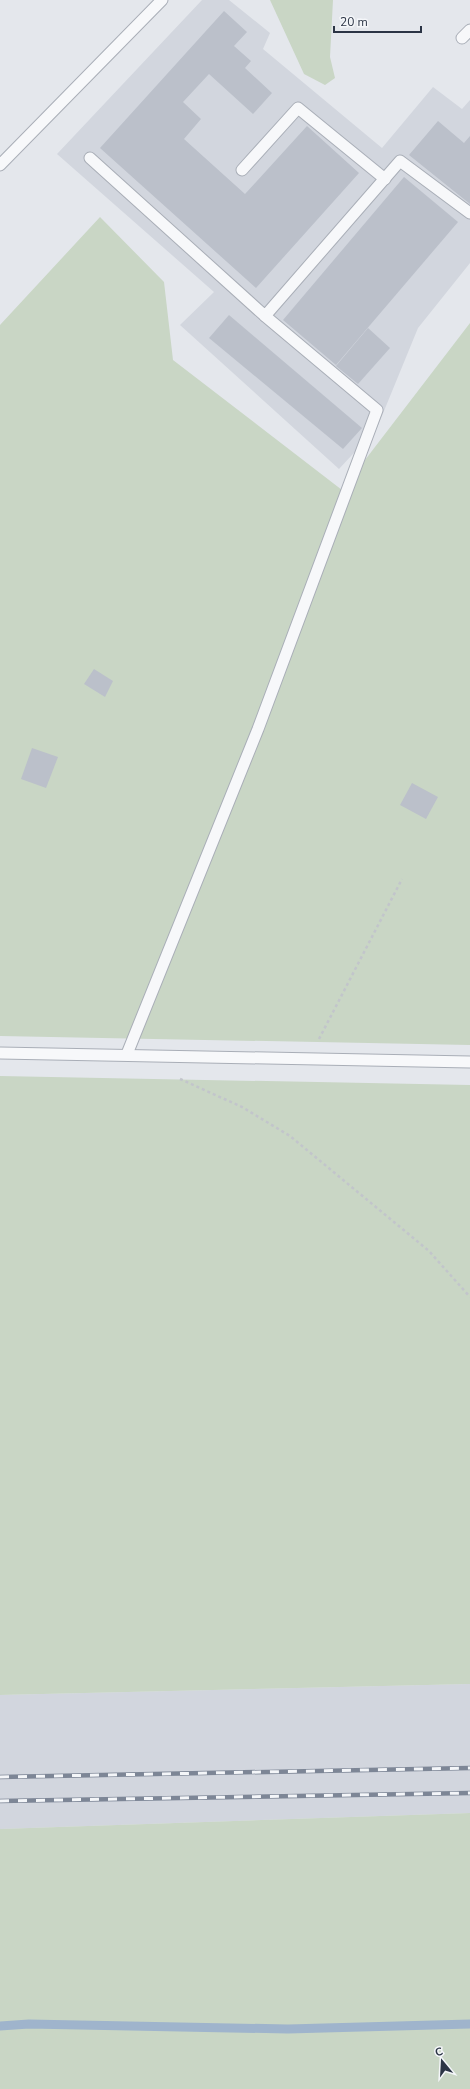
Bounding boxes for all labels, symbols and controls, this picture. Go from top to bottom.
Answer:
scale bar [334,8,421,34]
text: 20 m [340,14,368,30]
north arrow [422,2041,462,2081]
text: С [433,2044,445,2060]

